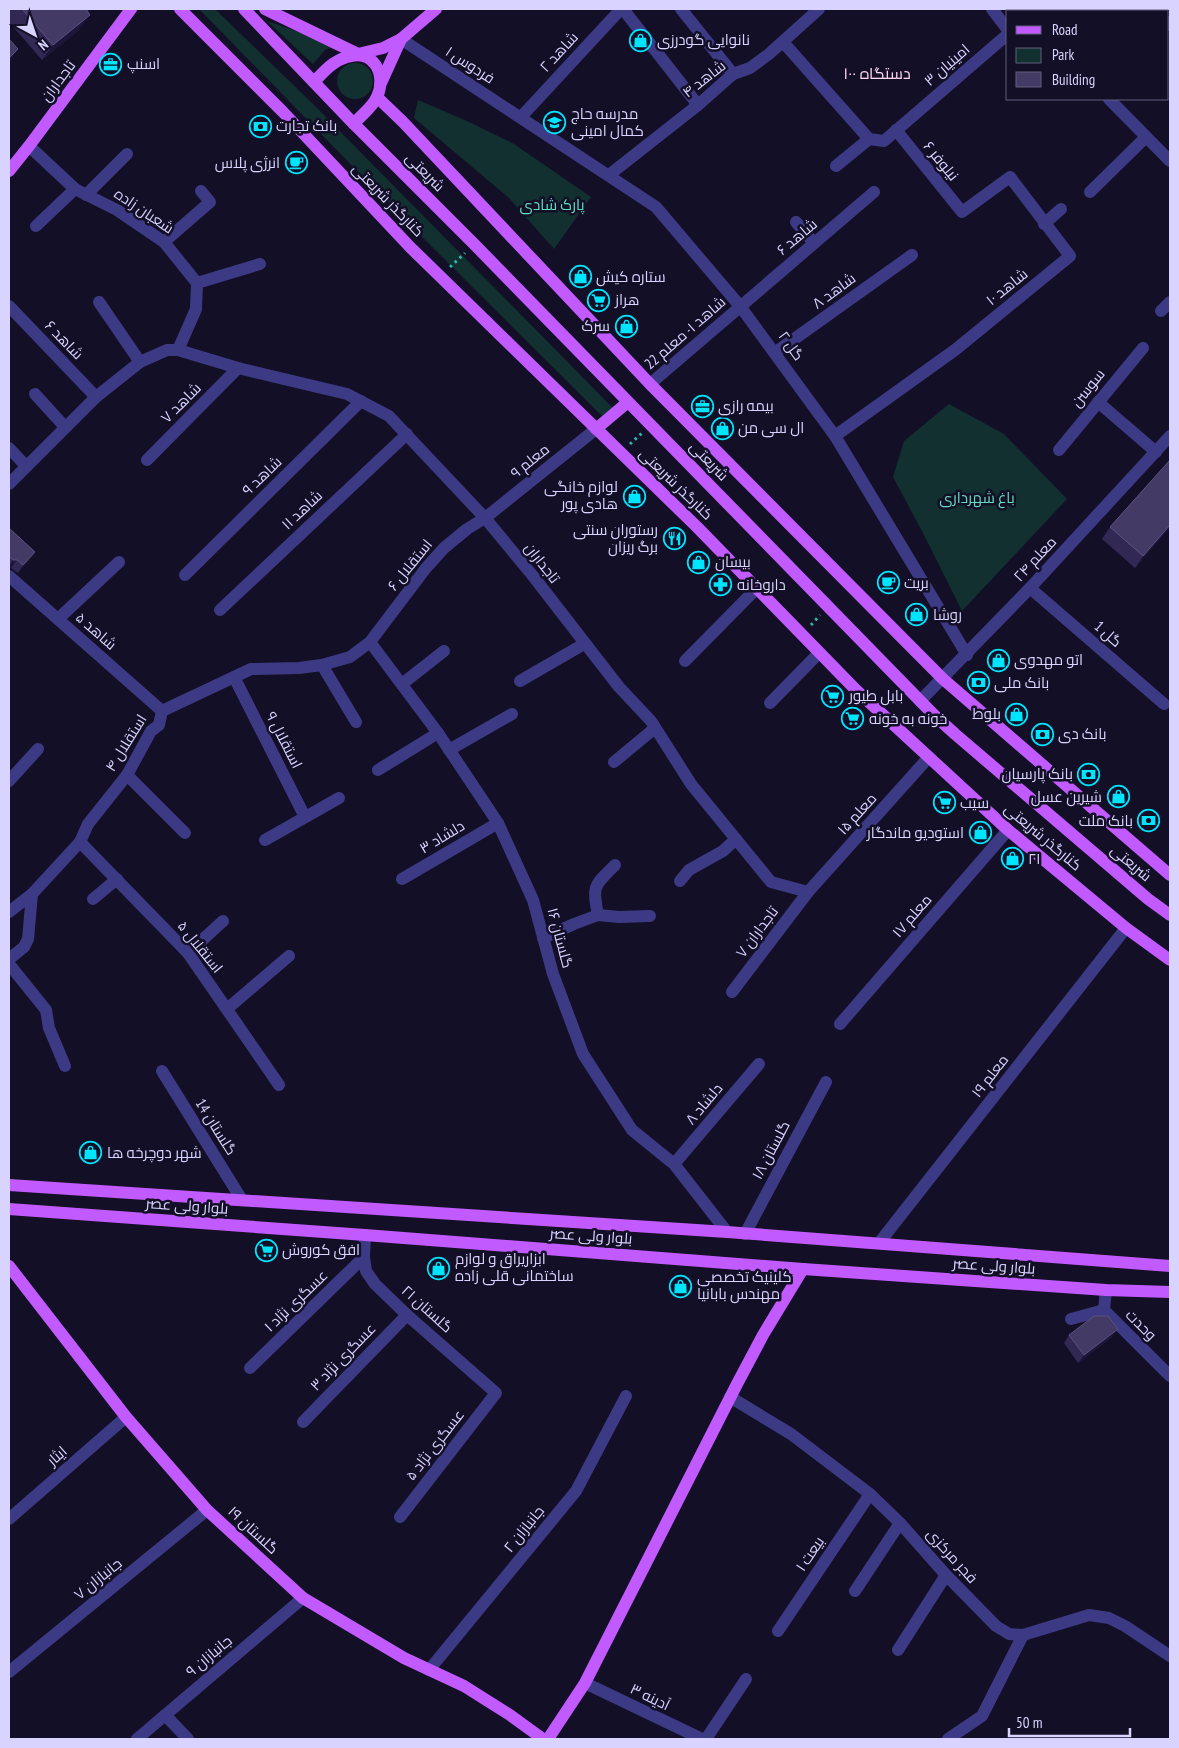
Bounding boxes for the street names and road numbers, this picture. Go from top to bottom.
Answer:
street label: شاهد ۲ [535,28,582,76]
street label: امینیان ۳ [920,40,974,90]
street label: فردوس ۱ [441,42,499,88]
street label: تاجداران [36,56,80,106]
street label: شاهد ۴ [678,56,729,101]
street label: نیلوفر ۶ [920,137,963,184]
street label: شریعتی [401,148,449,196]
street label: کنارگذر شریعتی [348,159,428,241]
street label: شعبان زاده [110,184,178,238]
street label: شاهد ۶ [773,214,821,259]
street label: شاهد ۱۰ [982,264,1031,309]
street label: شاهد ۸ [808,268,859,313]
street label: شاهد ۱- معلم 22 [640,292,730,374]
street label: شاهد ۶ [41,316,88,363]
street label: گل ۲ [774,327,808,365]
street label: سوسن [1066,365,1110,411]
street label: شاهد ۷ [156,378,205,427]
street label: شریعتی [685,437,733,485]
street label: معلم ۹ [506,439,554,483]
street label: کنارگذر شریعتی [635,444,717,524]
street label: شاهد ۹ [238,452,285,499]
street label: شاهد ۱۱ [277,486,326,533]
street label: معلم ۲۴ [1009,532,1061,586]
street label: استقلال ۶ [383,535,436,594]
street label: تاجداران [520,538,564,588]
street label: شاهد ۵ [72,608,121,654]
street label: گل 1 [1090,616,1126,652]
street label: استقلال ۹ [262,708,307,771]
street label: استقلال ۴ [101,711,150,775]
street label: معلم ۱۵ [833,789,881,839]
street label: کنارگذر شریعتی [1000,799,1086,875]
street label: دلشاد ۳ [416,816,468,857]
street label: شریعتی [1106,840,1156,886]
street label: معلم ۱۷ [888,890,936,942]
street label: تاجداران ۷ [731,902,783,962]
street label: گلستان ۱۶ [542,906,578,970]
street label: استقلال ۵ [174,917,227,977]
street label: معلم ۱۹ [967,1050,1013,1102]
street label: دلشاد ۸ [681,1079,726,1128]
street label: گلستان 14 [191,1095,241,1159]
street label: گلستان ۱۸ [747,1117,795,1183]
street label: بلوار ولی عصر [144,1193,229,1219]
street label: بلوار ولی عصر [548,1223,633,1249]
street label: بلوار ولی عصر [951,1253,1036,1279]
street label: عسگری نژاد ۱ [260,1266,332,1336]
street label: گلستان ۲۱ [397,1281,457,1337]
street label: وحدت [1122,1305,1161,1344]
street label: عسگری نژاد ۳ [306,1319,380,1395]
street label: عسگری نژاد ۵ [401,1405,469,1485]
street label: ایثار [42,1442,71,1470]
street label: جانبازان ۲ [499,1501,549,1557]
street label: گلستان ۱۹ [223,1502,283,1558]
street label: فجر مرکزی [922,1524,982,1588]
street label: بیعت ۱ [791,1533,828,1575]
street label: جانبازان ۷ [70,1554,126,1604]
street label: جانبازان ۹ [182,1631,236,1681]
street label: آدینه ۳ [627,1679,673,1714]

